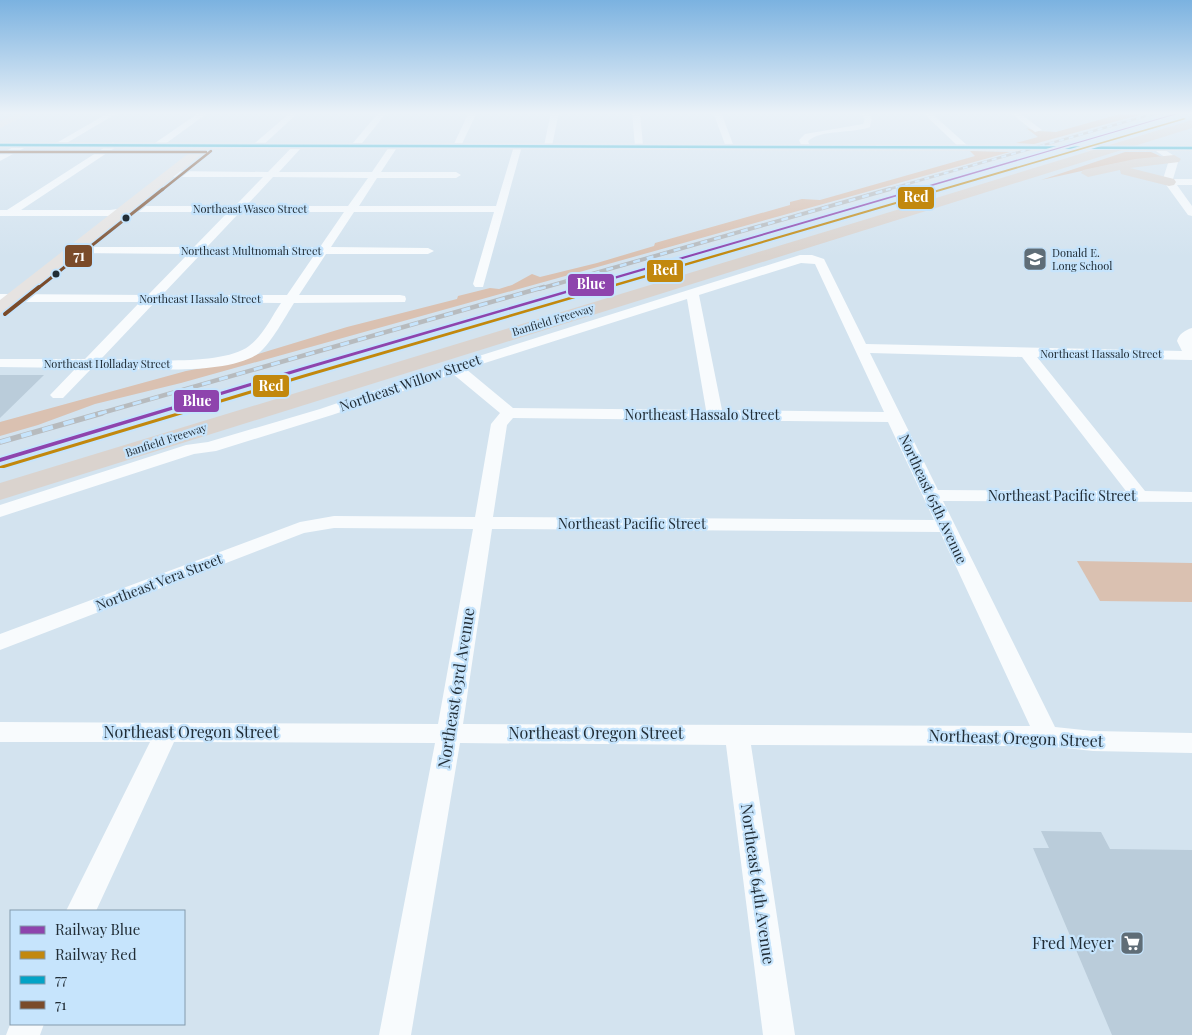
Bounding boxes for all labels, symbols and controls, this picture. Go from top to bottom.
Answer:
line badge: Red [897,186,935,210]
text: Red [903,187,929,206]
street label: Northeast Wasco Street [193,201,307,216]
unlabelled marker [121,213,131,223]
street label: Northeast Multnomah Street [181,243,321,258]
line badge: 71 [64,244,93,268]
place label: Donald E. Long School [1052,245,1112,273]
text: 71 [73,246,85,265]
school or university icon: Donald E. Long School [1022,246,1048,272]
line badge: Red [646,259,684,283]
text: Red [652,260,678,279]
unlabelled marker [51,269,61,279]
line badge: Blue [567,273,615,297]
text: Blue [576,274,606,293]
street label: Northeast Hassalo Street [139,291,261,306]
street label: Banfield Freeway [510,300,596,339]
street label: Northeast Hassalo Street [1040,346,1162,361]
street label: Northeast Willow Street [337,349,484,416]
street label: Northeast Holladay Street [44,356,170,371]
line badge: Red [252,374,290,398]
text: Red [258,376,284,395]
line badge: Blue [173,389,220,413]
text: Blue [182,391,212,410]
street label: Northeast Hassalo Street [625,405,780,424]
street label: Banfield Freeway [123,419,209,460]
street label: Northeast 65th Avenue [895,431,972,567]
street label: Northeast Pacific Street [988,486,1137,505]
street label: Northeast Pacific Street [558,514,707,533]
street label: Northeast Vera Street [93,548,226,614]
street label: Northeast 63rd Avenue [432,606,479,770]
street label: Northeast Oregon Street [104,721,279,742]
street label: Northeast Oregon Street [509,722,684,743]
street label: Northeast Oregon Street [928,724,1104,751]
street label: Northeast 64th Avenue [737,802,780,966]
legend [10,910,185,1025]
text: Railway Blue [55,919,140,939]
supermarket icon: Fred Meyer [1119,930,1145,956]
place label: Fred Meyer [1032,932,1114,953]
text: Railway Red [55,944,137,964]
text: 77 [55,969,67,989]
text: 71 [55,994,67,1014]

